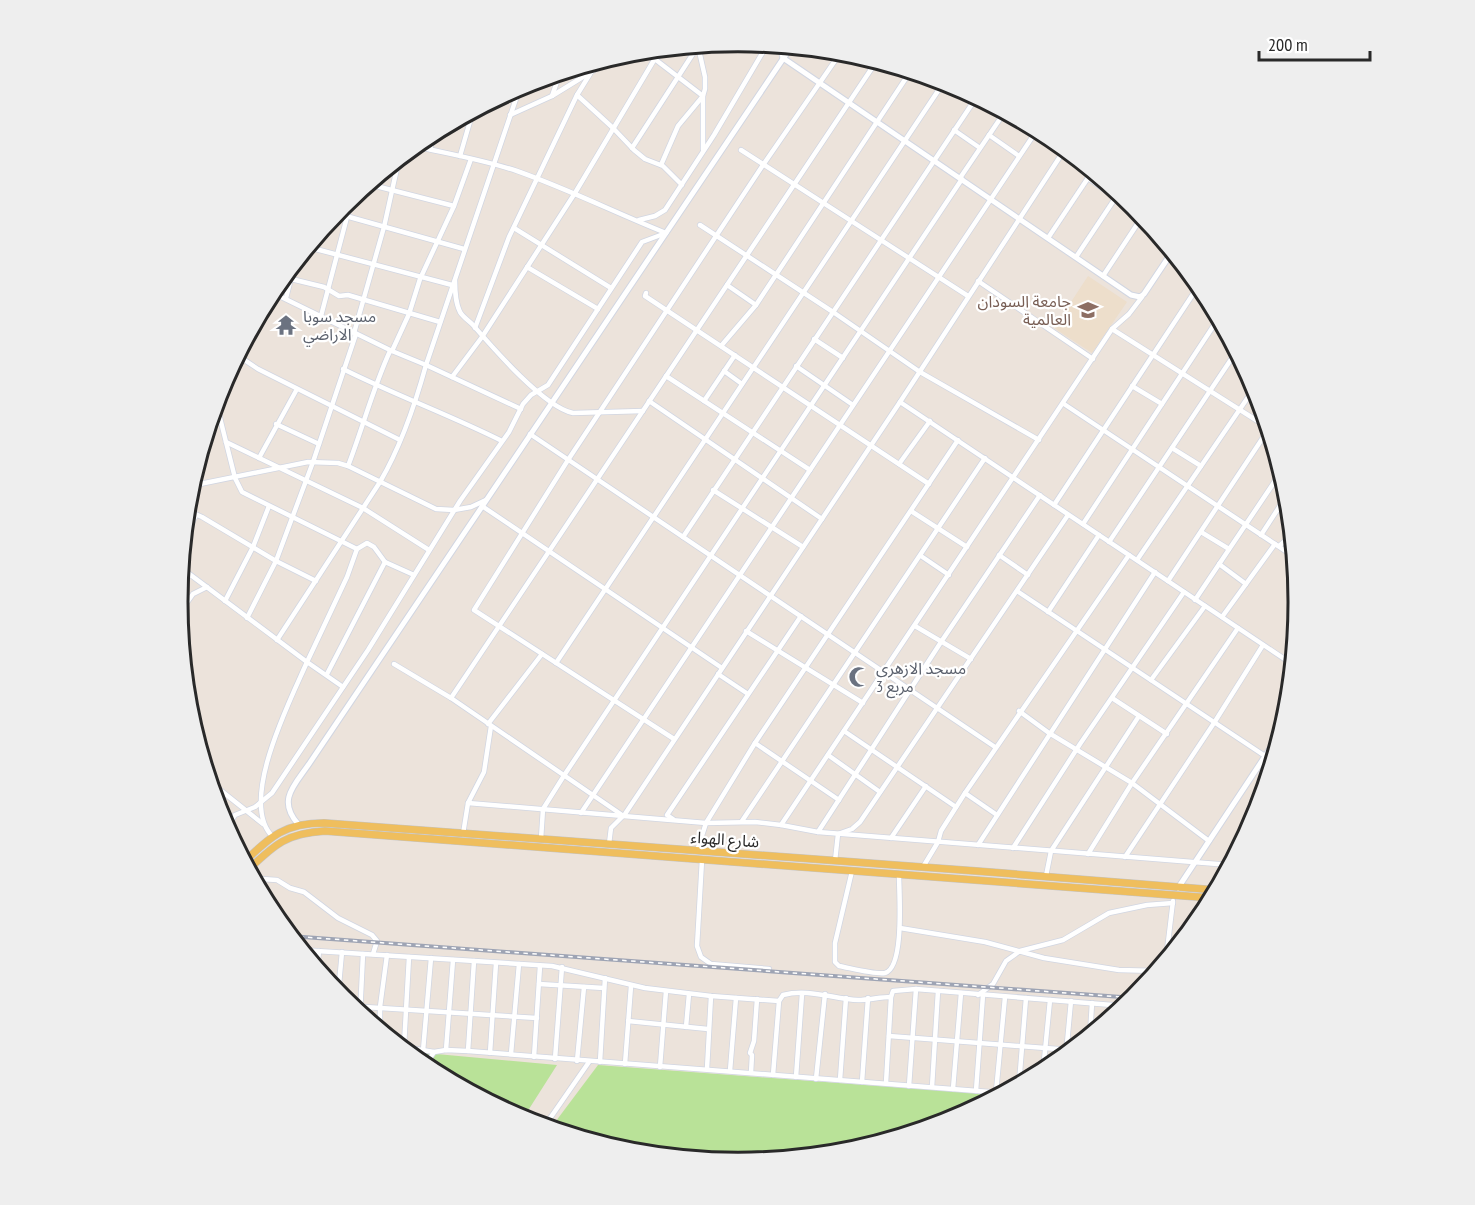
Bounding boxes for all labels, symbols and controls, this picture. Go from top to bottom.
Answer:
scale bar [1259,24,1370,62]
text: 200 m [1268,33,1308,56]
place label: جامعة السودان العالمية [977,291,1071,329]
school or university icon: جامعة السودان العالمية [1076,298,1100,322]
place label: مسجد سوبا الاراضي [303,306,376,347]
temple icon: مسجد سوبا الاراضي [274,313,298,337]
place label: مسجد الازهري مربع 3 [876,658,966,699]
mosque icon: مسجد الازهري مربع 3 [847,665,871,689]
street label: شارع الهواء [690,827,760,854]

